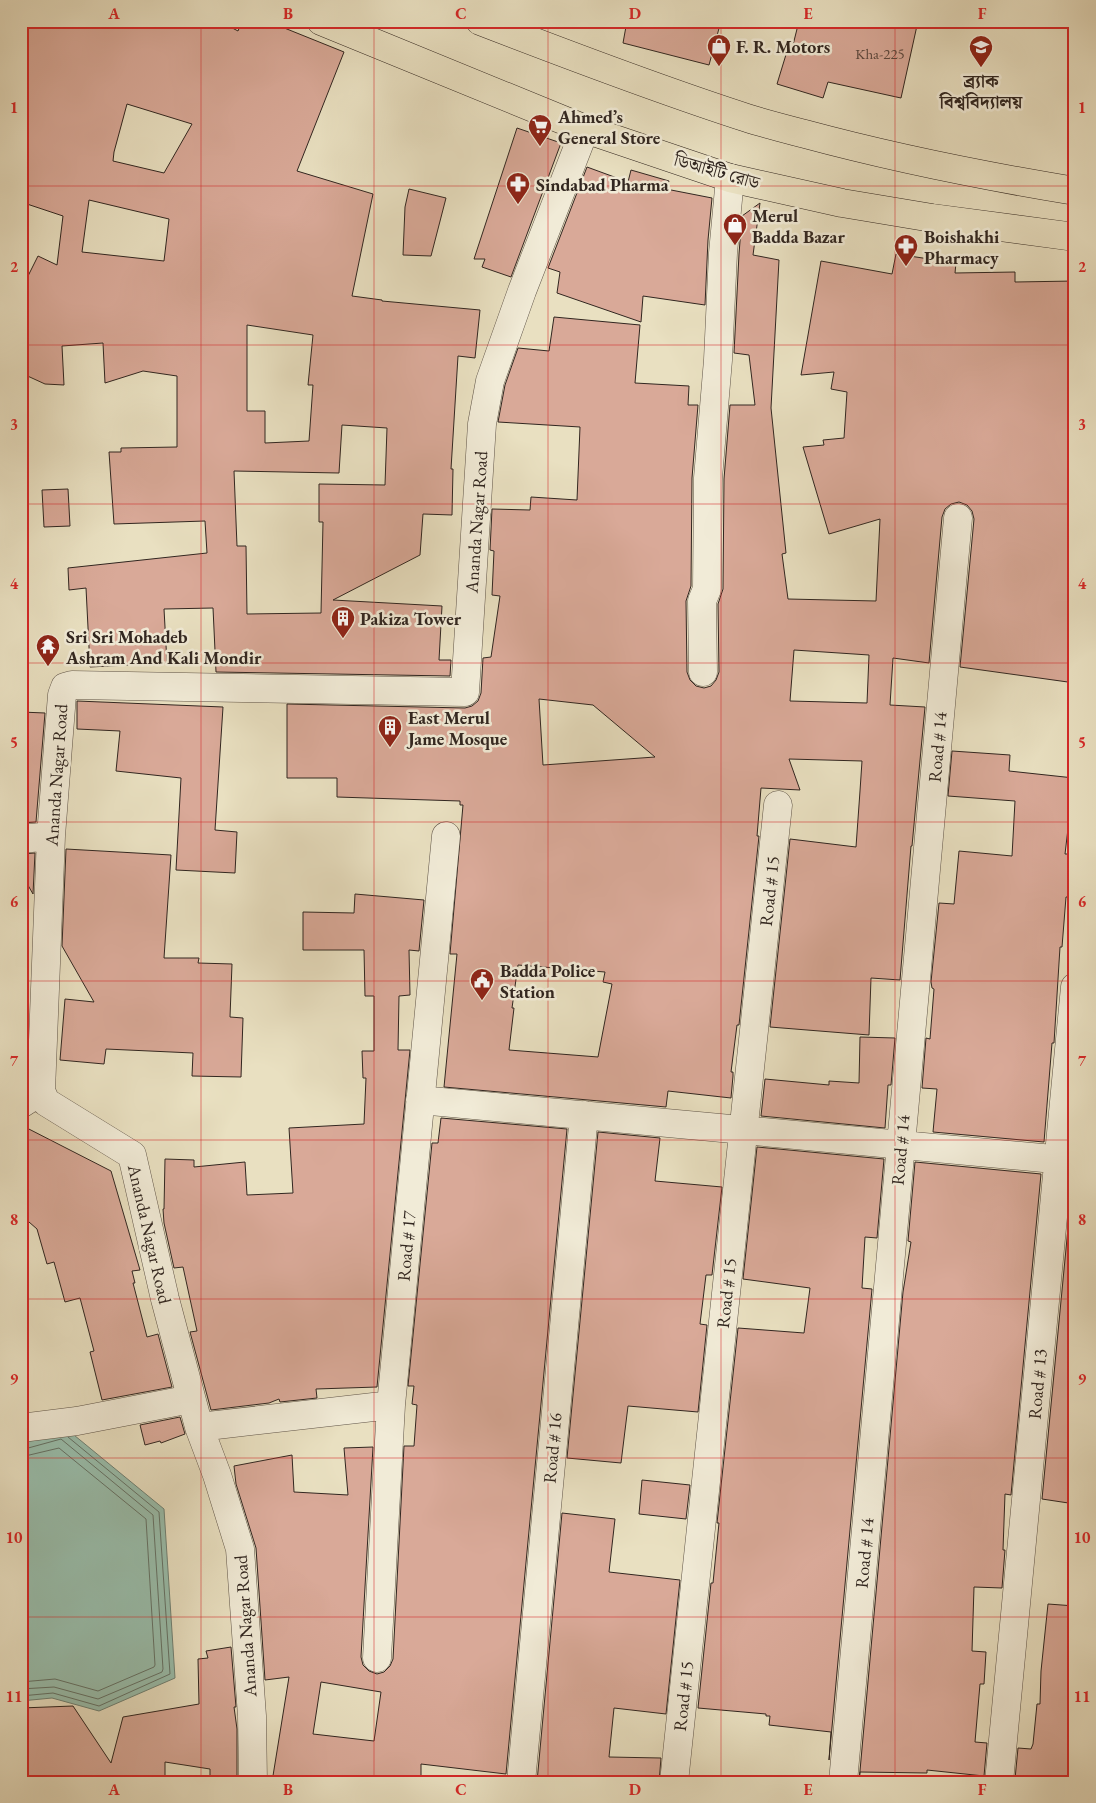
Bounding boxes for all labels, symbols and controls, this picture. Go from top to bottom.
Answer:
text: A [107,3,120,24]
text: B [283,3,293,24]
text: C [455,3,467,24]
text: D [629,3,641,24]
text: E [803,3,813,24]
text: F [978,3,987,24]
shop icon: F. R. Motors [706,33,732,67]
school or university icon: ব্র্যাক বিশ্ববিদ্যালয় [968,34,994,68]
place label: F. R. Motors [736,35,830,58]
house number: Kha-225 [855,44,905,63]
place label: ব্র্যাক বিশ্ববিদ্যালয় [939,69,1023,113]
text: 1 [10,97,18,118]
text: 1 [1078,97,1086,118]
place label: Ahmed’s General Store [557,105,661,149]
supermarket icon: Ahmed’s General Store [527,113,553,147]
street label: ডিআইটি রোড [671,148,763,194]
pharmacy icon: Sindabad Pharma [505,171,531,205]
place label: Sindabad Pharma [536,173,669,196]
place label: Merul Badda Bazar [752,204,845,248]
shop icon: Merul Badda Bazar [722,212,748,246]
place label: Boishakhi Pharmacy [924,225,1000,269]
pharmacy icon: Boishakhi Pharmacy [893,233,919,267]
text: 2 [10,256,19,277]
text: 2 [1078,256,1087,277]
text: 3 [10,414,18,435]
text: 3 [1078,414,1086,435]
street label: Ananda Nagar Road [459,449,492,595]
text: 4 [10,573,19,594]
text: 4 [1078,573,1087,594]
building icon: Pakiza Tower [330,605,356,639]
place label: Pakiza Tower [360,607,462,630]
place label: Sri Sri Mohadeb Ashram And Kali Mondir [65,625,262,669]
temple icon: Sri Sri Mohadeb Ashram And Kali Mondir [35,633,61,667]
street label: Ananda Nagar Road [39,702,72,848]
place label: East Merul Jame Mosque [406,706,508,750]
street label: Road # 14 [922,710,952,783]
building icon: East Merul Jame Mosque [377,714,403,748]
text: 5 [10,732,18,753]
text: 5 [1078,732,1086,753]
street label: Road # 15 [754,855,784,927]
text: 6 [10,891,19,912]
text: 6 [1078,891,1087,912]
place label: Badda Police Station [500,959,596,1003]
public building icon: Badda Police Station [469,967,495,1001]
text: 7 [10,1050,19,1071]
text: 7 [1078,1050,1087,1071]
street label: Road # 14 [885,1113,915,1186]
street label: Ananda Nagar Road [123,1161,177,1307]
text: 8 [10,1209,18,1230]
street label: Road # 17 [391,1209,421,1282]
text: 8 [1078,1209,1086,1230]
street label: Road # 15 [711,1257,741,1329]
street label: Road # 13 [1022,1348,1052,1420]
text: 9 [10,1368,19,1389]
text: 9 [1078,1368,1087,1389]
street label: Road # 16 [537,1411,567,1484]
street label: Road # 14 [849,1516,879,1589]
text: 10 [6,1527,23,1548]
text: 10 [1074,1527,1091,1548]
street label: Ananda Nagar Road [229,1553,262,1699]
street label: Road # 15 [668,1660,698,1732]
text: 11 [6,1686,22,1707]
text: 11 [1074,1686,1090,1707]
text: A [107,1779,120,1800]
text: B [283,1779,293,1800]
text: C [455,1779,467,1800]
text: D [629,1779,641,1800]
text: E [803,1779,813,1800]
text: F [978,1779,987,1800]

